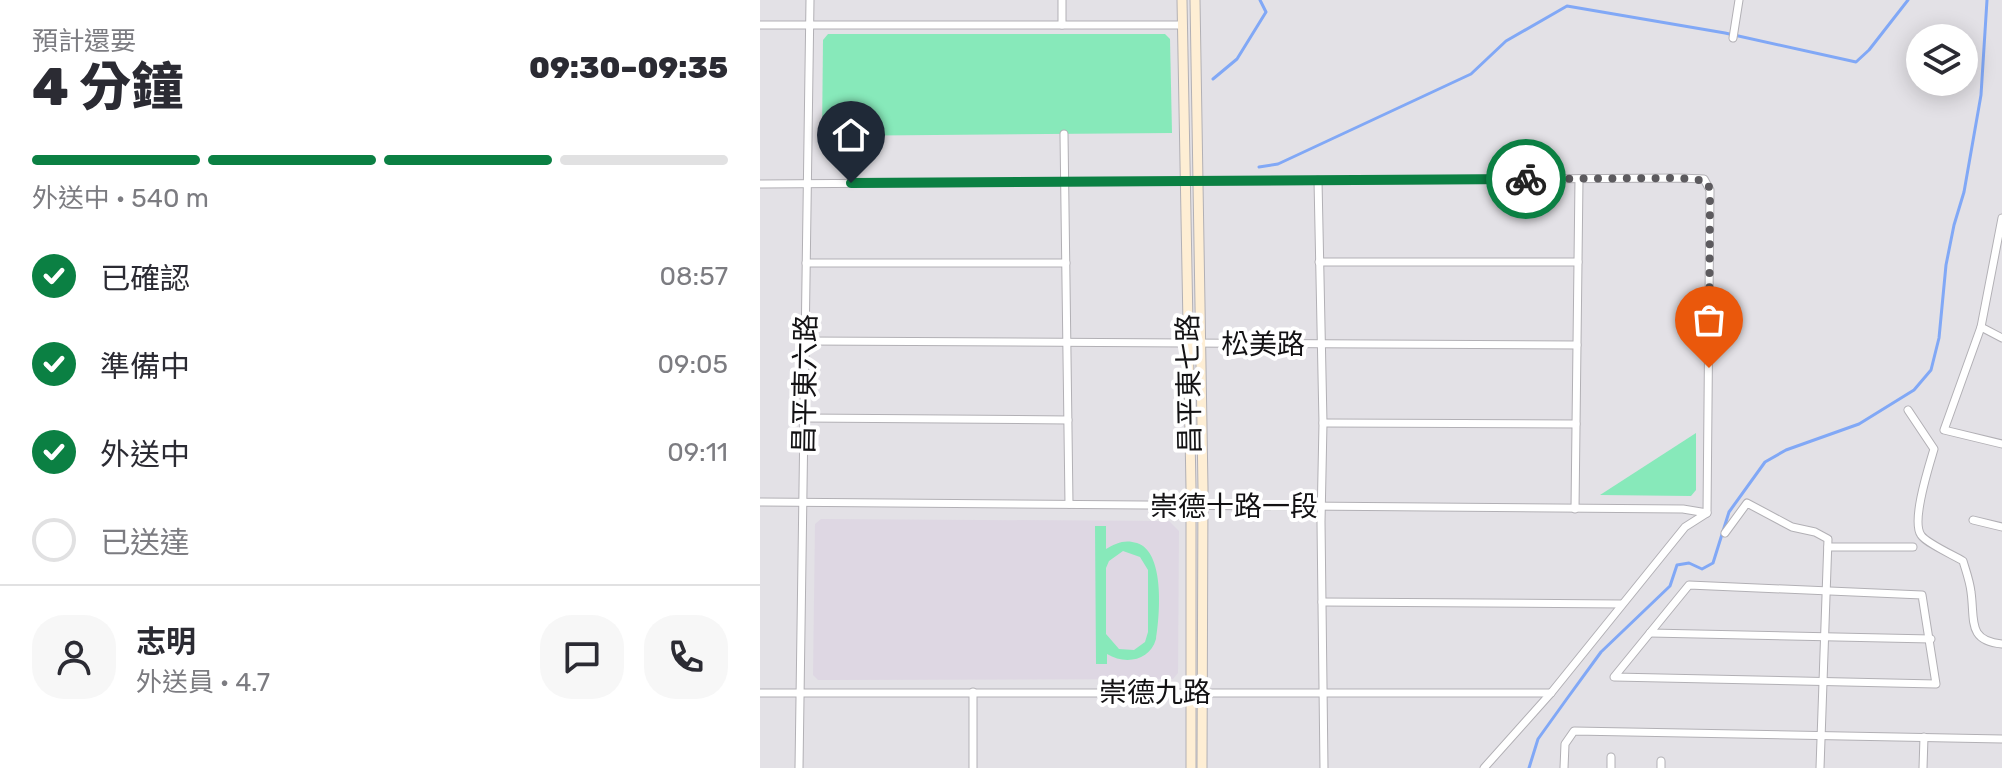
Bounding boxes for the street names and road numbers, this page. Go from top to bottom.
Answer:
street label: 昌平東六路 [787,314,823,454]
street label: 昌平東七路 [1171,314,1207,454]
street label: 松美路 [1221,328,1305,361]
street label: 崇德十路一段 [1150,490,1318,523]
street label: 崇德九路 [1099,676,1211,709]

